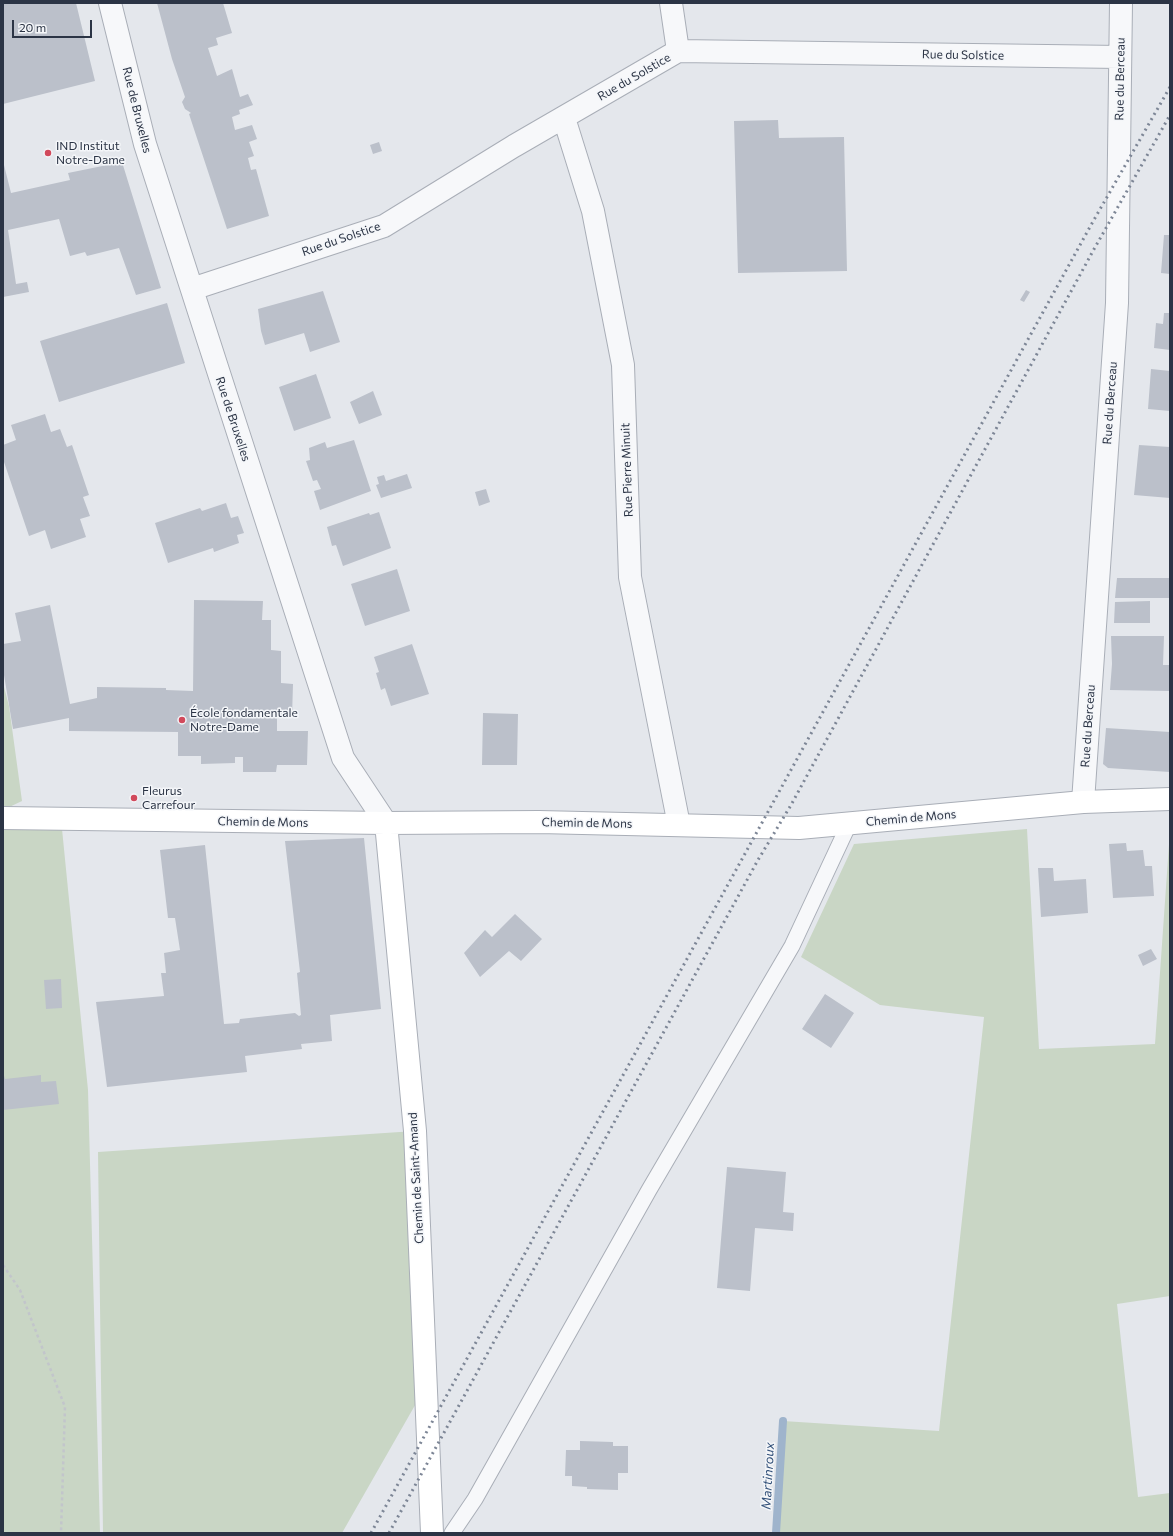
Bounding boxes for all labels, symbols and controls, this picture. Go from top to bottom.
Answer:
scale bar [14,12,94,38]
text: 20 m [19,20,46,34]
street label: Rue du Berceau [1112,37,1128,121]
street label: Rue du Solstice [922,47,1004,63]
street label: Rue du Solstice [595,50,673,104]
street label: Rue de Bruxelles [119,65,155,155]
place label: IND Institut Notre-Dame [56,139,125,167]
marker: IND Institut Notre-Dame [43,148,53,158]
street label: Rue du Solstice [300,219,382,259]
street label: Rue du Berceau [1100,361,1120,445]
street label: Rue de Bruxelles [212,375,254,463]
street label: Rue Pierre Minuit [618,423,636,517]
street label: Rue du Berceau [1078,684,1098,768]
place label: École fondamentale Notre-Dame [190,706,298,734]
marker: École fondamentale Notre-Dame [177,715,187,725]
place label: Fleurus Carrefour [142,784,195,812]
marker: Fleurus Carrefour [129,793,139,803]
street label: Chemin de Mons [865,807,957,829]
street label: Chemin de Mons [218,814,308,830]
street label: Chemin de Mons [542,815,632,831]
street label: Chemin de Saint-Amand [405,1112,427,1244]
water label: Martinroux [758,1442,778,1510]

